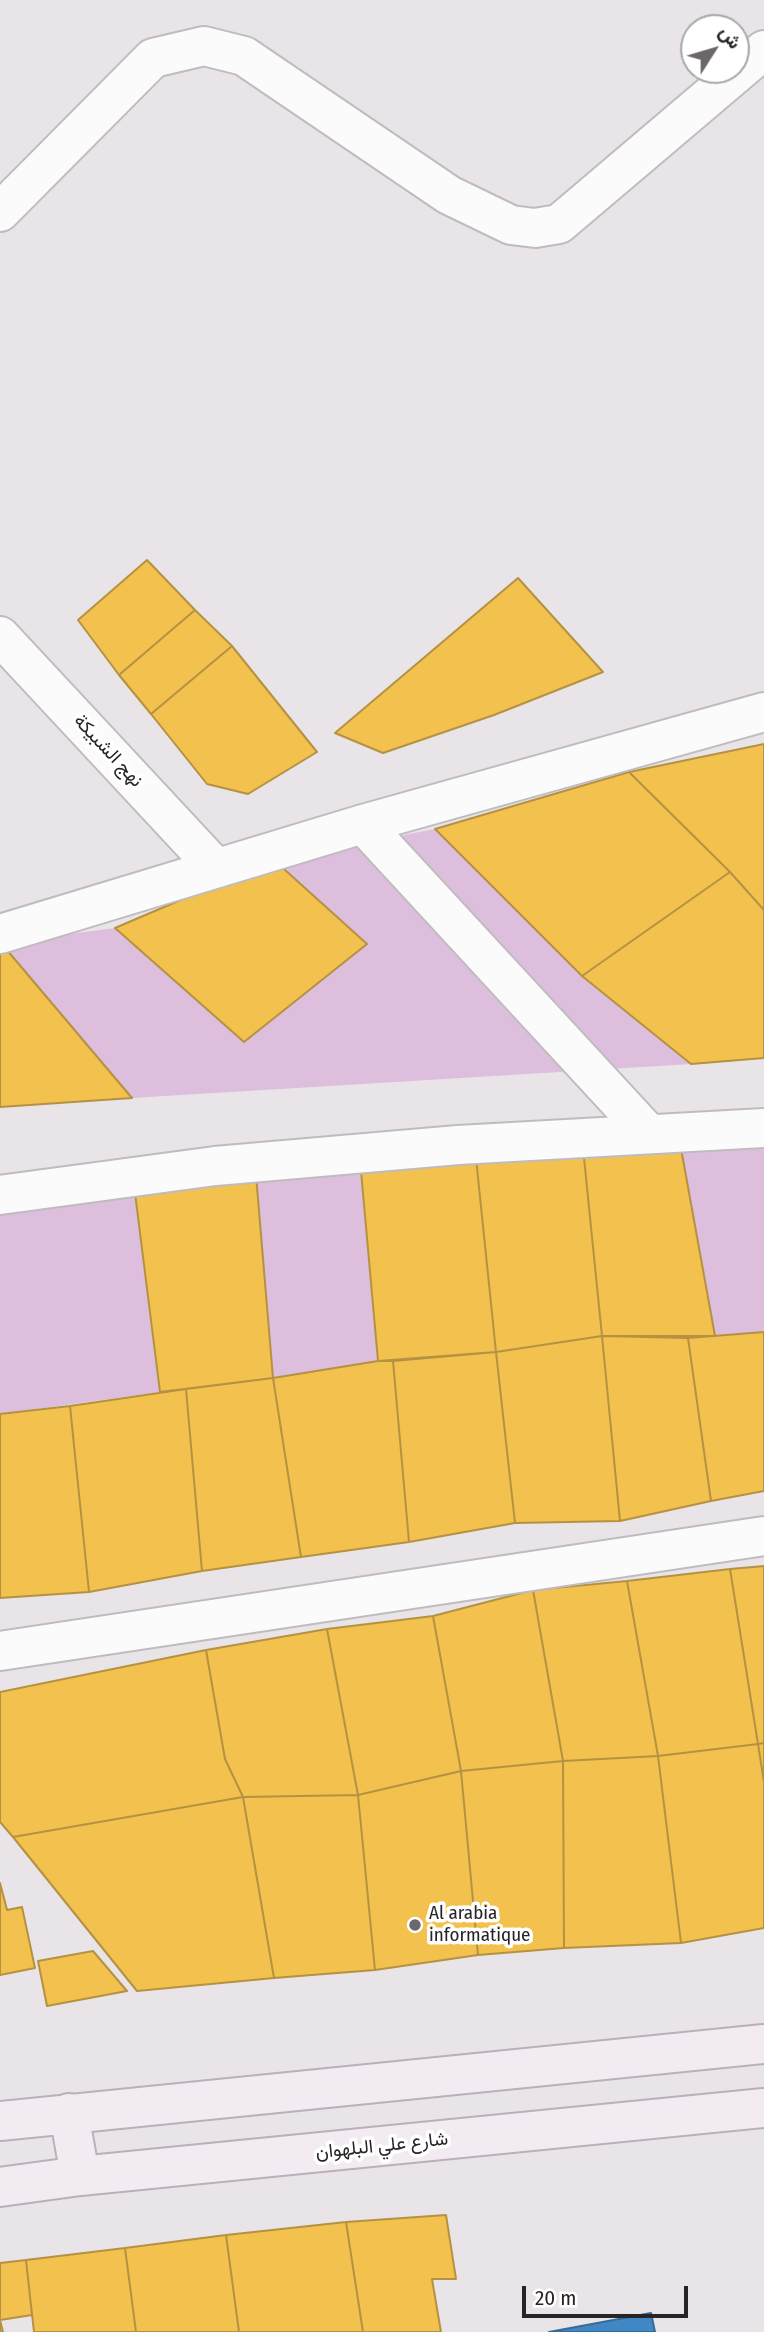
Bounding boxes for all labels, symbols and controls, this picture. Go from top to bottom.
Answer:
north arrow [680,14,750,84]
text: ش [715,21,747,53]
street label: نهج الشبيكة [69,710,147,792]
place label: Al arabia informatique [429,1903,530,1947]
marker: Al arabia informatique [407,1917,423,1933]
street label: شارع علي البلهوان [315,2128,449,2164]
scale bar [526,2272,692,2316]
text: 20 m [535,2285,576,2311]

